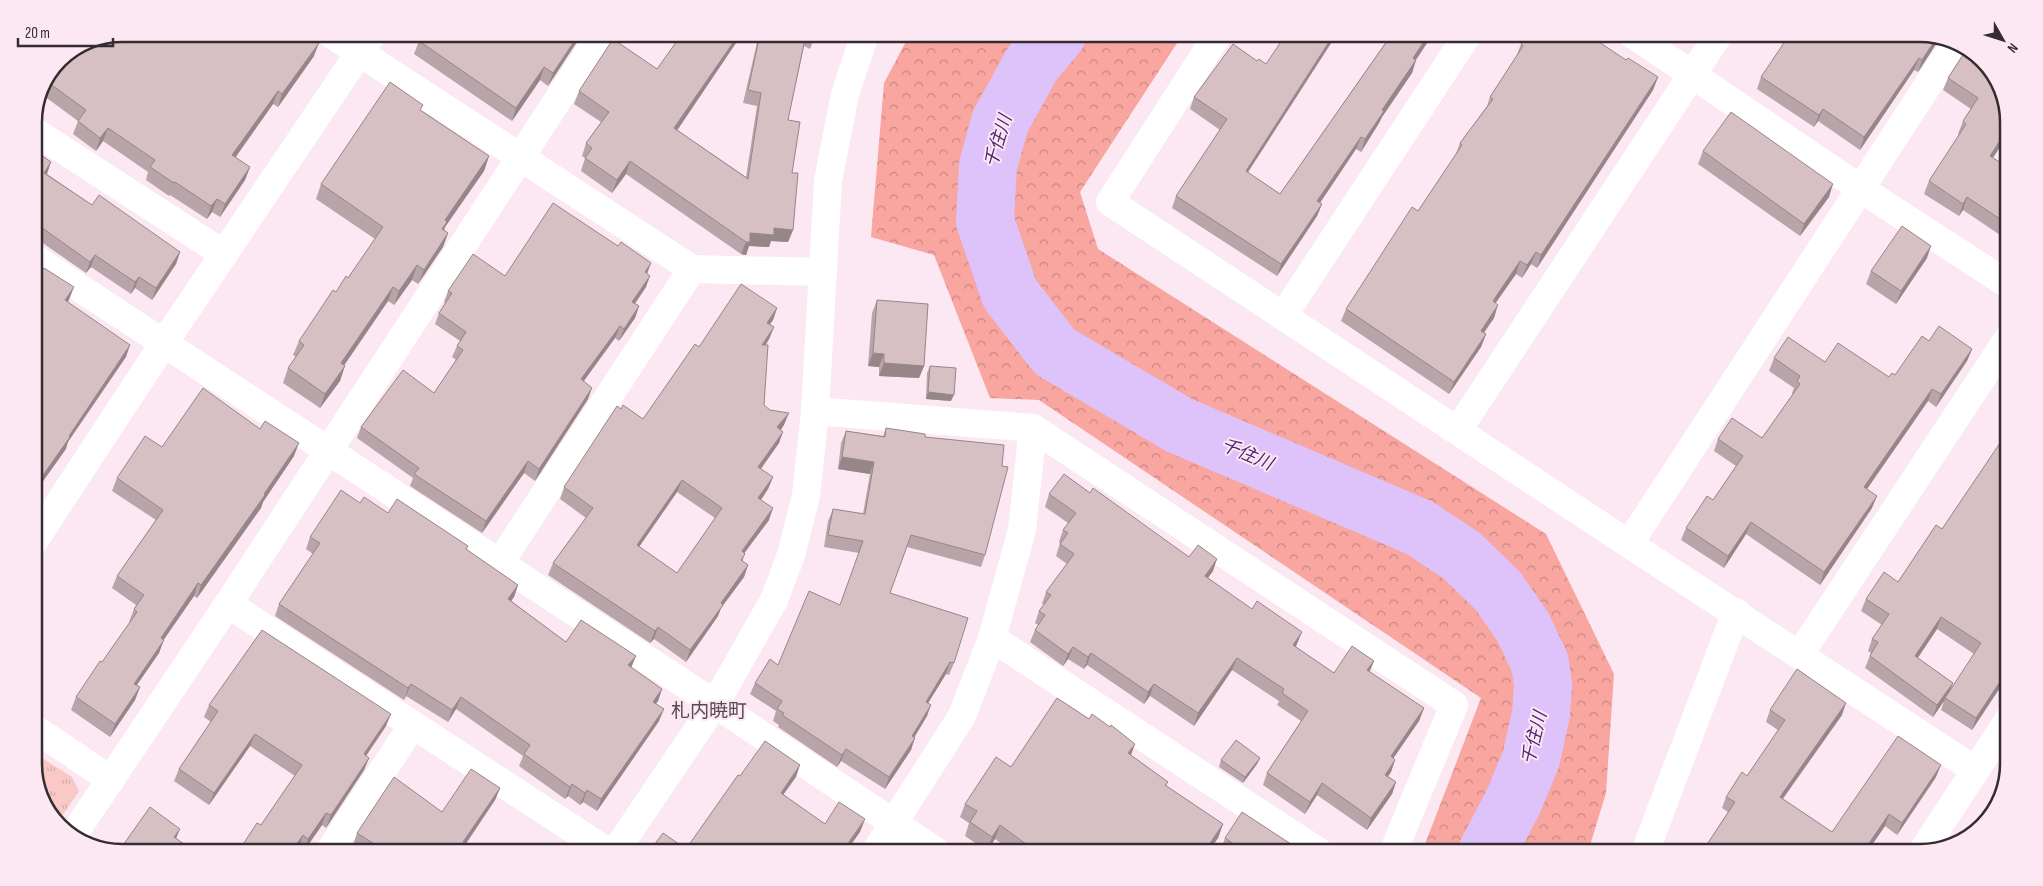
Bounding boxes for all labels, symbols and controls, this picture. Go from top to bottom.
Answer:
scale bar [18,15,112,47]
north arrow [1978,15,2028,65]
text: 20 m [25,24,50,43]
text: N [2004,40,2022,56]
water label: 千住川 [981,110,1017,170]
water label: 千住川 [1218,434,1278,475]
district label: 札内暁町 [671,700,747,723]
water label: 千住川 [1518,707,1552,767]

